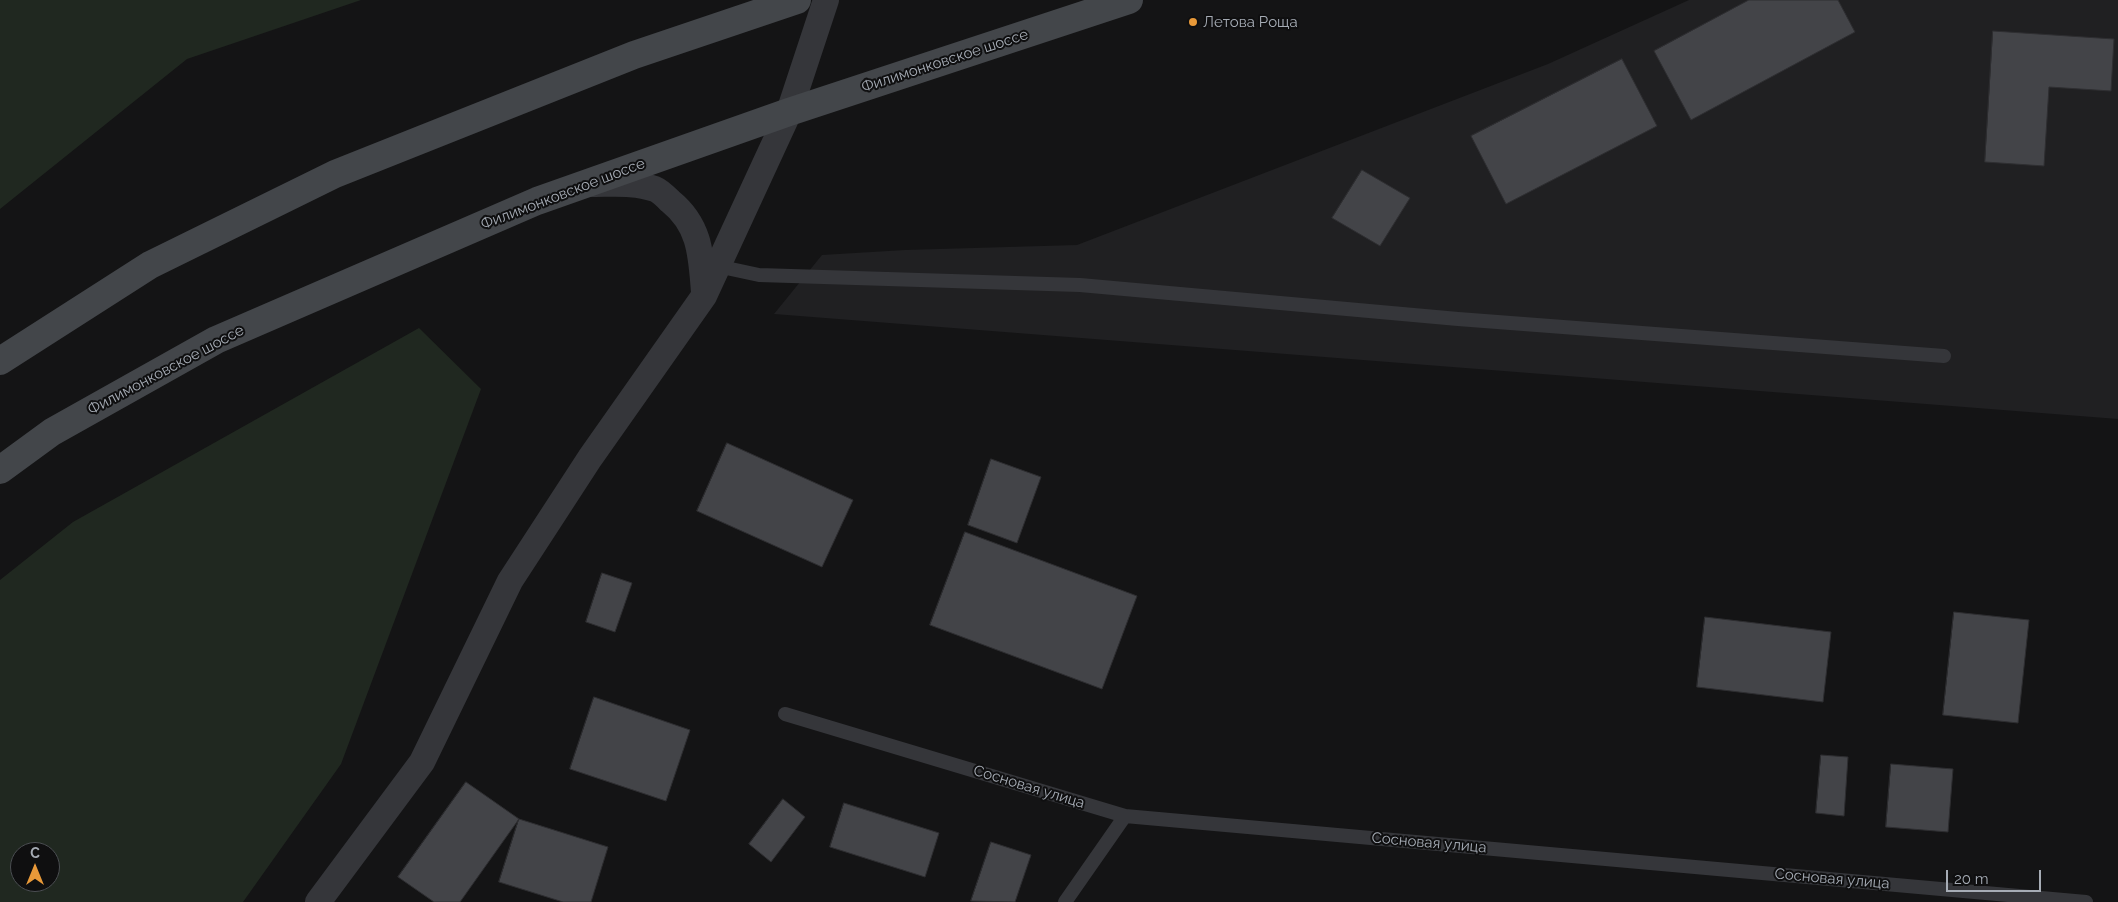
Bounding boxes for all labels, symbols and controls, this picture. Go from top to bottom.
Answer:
place label: Летова Роща [1203,13,1298,31]
marker: Летова Роща [1187,16,1199,28]
street label: Филимонковское шоссе [859,26,1031,96]
street label: Филимонковское шоссе [478,154,648,234]
street label: Филимонковское шоссе [85,321,247,419]
street label: Сосновая улица [971,762,1087,812]
street label: Сосновая улица [1371,829,1487,857]
north arrow [10,842,60,892]
text: С [30,845,40,861]
scale bar [1948,860,2043,892]
street label: Сосновая улица [1774,865,1890,893]
text: 20 m [1954,870,1989,888]

